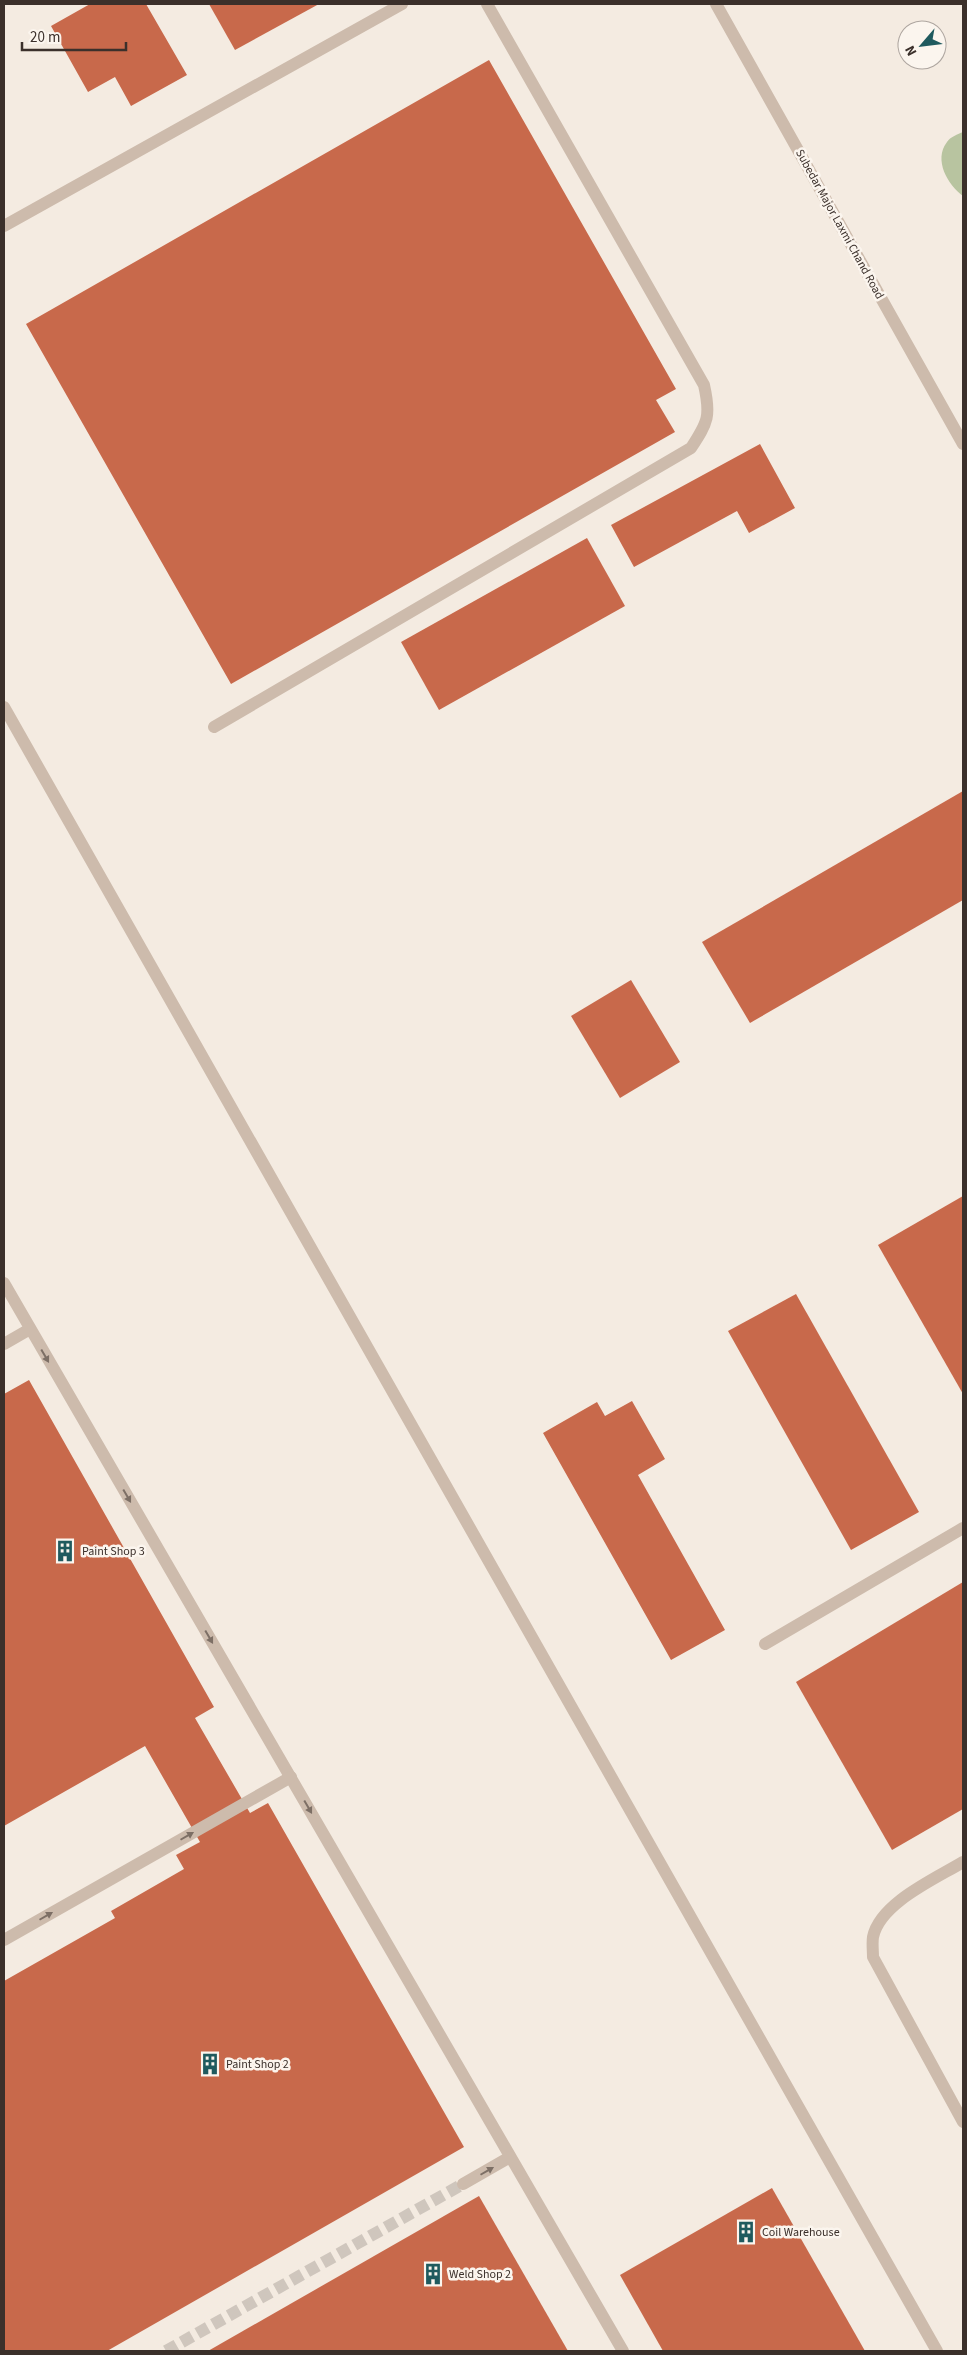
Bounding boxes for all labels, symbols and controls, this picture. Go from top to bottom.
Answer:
scale bar [22,20,126,52]
north arrow [897,20,947,70]
text: 20 m [30,27,60,48]
text: N [900,42,922,59]
street label: Subedar Major Laxmi Chand Road [791,146,888,302]
one-way arrow [41,1349,50,1362]
one-way arrow [123,1490,132,1503]
building icon: Paint Shop 3 [52,1538,78,1564]
place label: Paint Shop 3 [82,1543,145,1560]
one-way arrow [205,1629,213,1644]
one-way arrow [304,1801,313,1814]
one-way arrow [181,1831,194,1840]
one-way arrow [39,1912,53,1921]
building icon: Paint Shop 2 [197,2051,223,2077]
place label: Paint Shop 2 [226,2056,289,2073]
one-way arrow [480,2166,493,2175]
building icon: Coil Warehouse [733,2219,759,2245]
place label: Coil Warehouse [762,2224,840,2241]
building icon: Weld Shop 2 [420,2261,446,2287]
place label: Weld Shop 2 [449,2266,511,2283]

